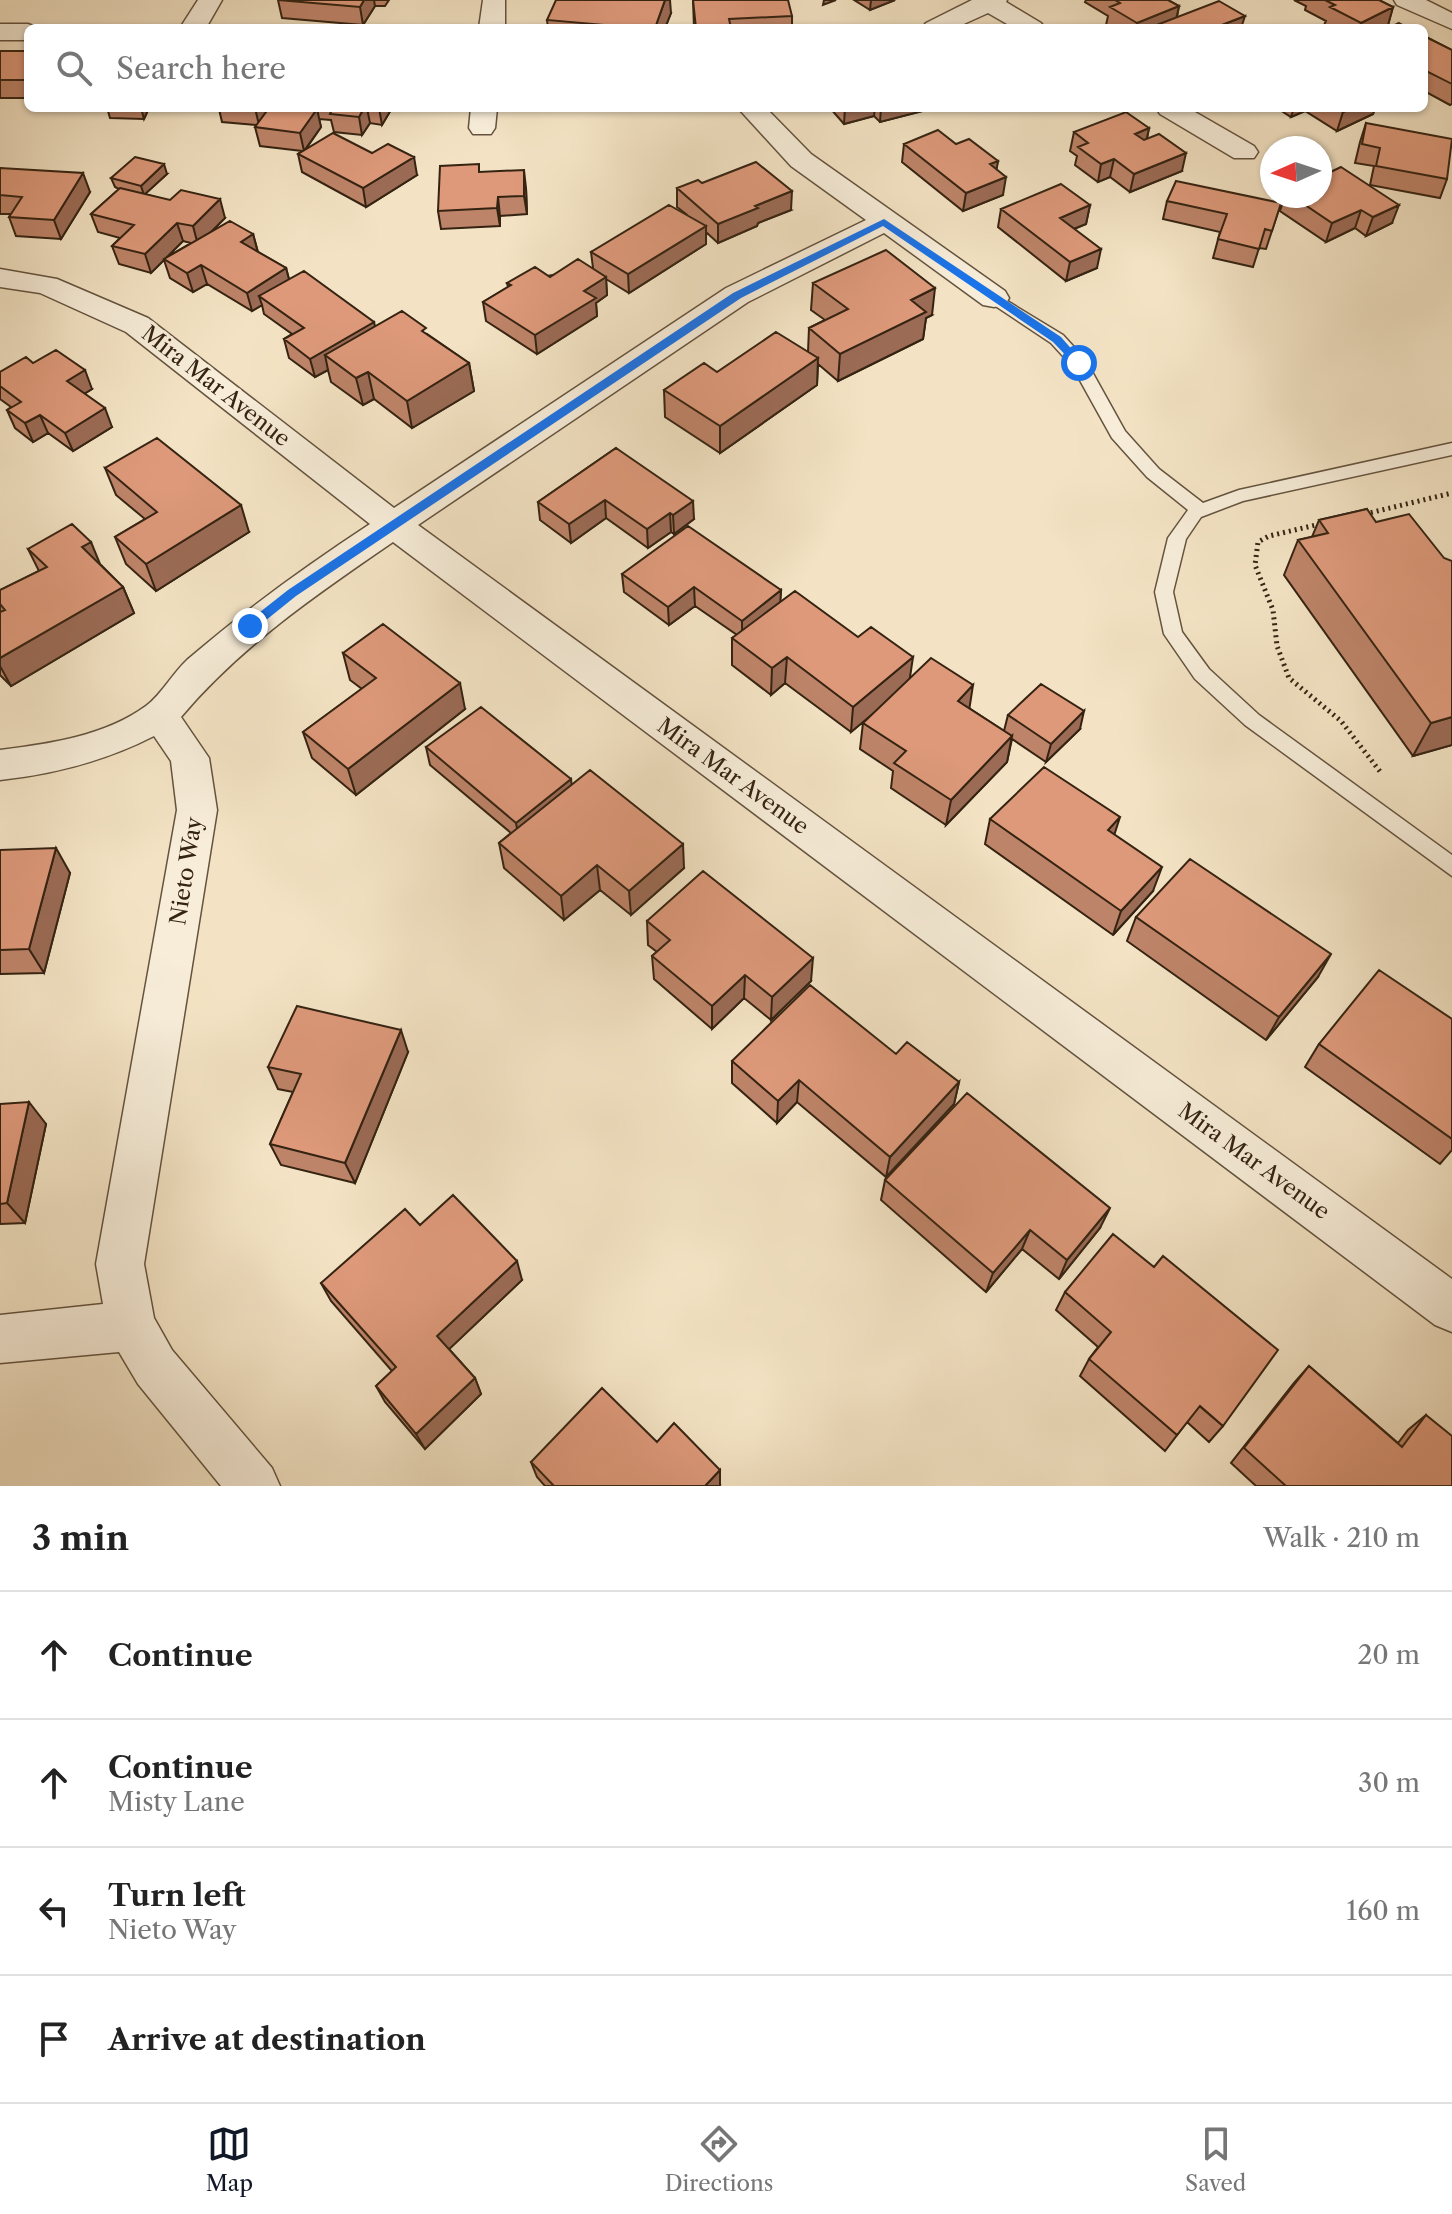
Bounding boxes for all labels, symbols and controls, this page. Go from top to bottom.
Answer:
search box [24,24,1428,112]
icon: search [52,46,96,90]
text: Search here [116,50,286,87]
north arrow [1260,136,1332,208]
street label: Mira Mar Avenue [136,320,296,452]
route start [1061,345,1097,381]
route end [232,608,268,644]
street label: Mira Mar Avenue [652,712,814,840]
street label: Nieto Way [164,814,208,927]
street label: Mira Mar Avenue [1173,1097,1335,1225]
text: 3 min [32,1517,129,1559]
text: Walk · 210 m [1263,1522,1420,1554]
icon: ahead [32,1633,76,1677]
text: Continue [108,1637,253,1674]
text: 20 m [1357,1639,1420,1671]
text: Continue [108,1749,253,1786]
icon: ahead [32,1761,76,1805]
text: 30 m [1358,1767,1420,1799]
text: Misty Lane [108,1786,245,1818]
text: Turn left [108,1877,245,1914]
icon: left [32,1889,76,1933]
text: 160 m [1346,1895,1420,1927]
text: Nieto Way [108,1914,237,1946]
icon: arrive [32,2017,76,2061]
text: Arrive at destination [108,2021,426,2058]
tab: Map [206,2122,253,2197]
tab: Directions [665,2122,773,2197]
tab: Saved [1185,2122,1246,2197]

